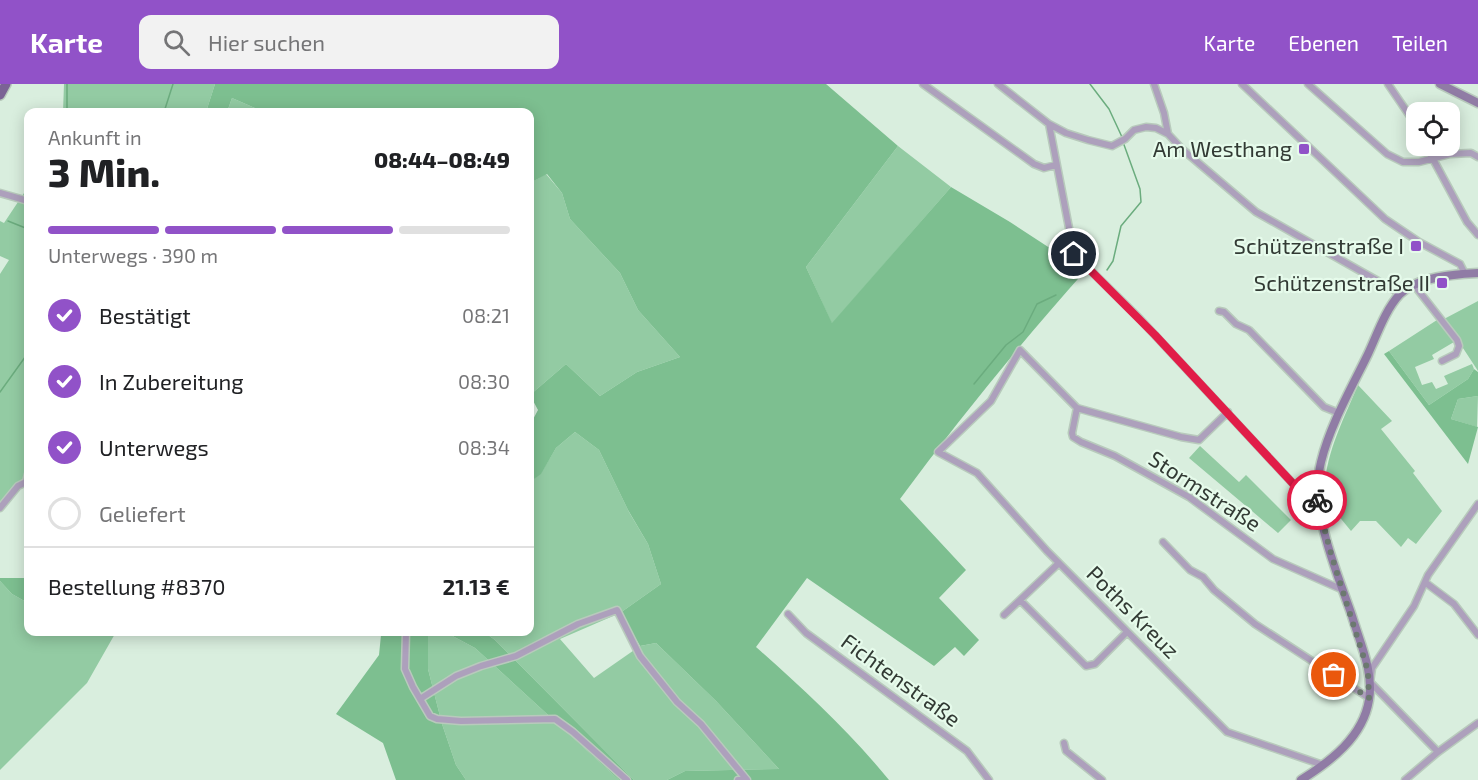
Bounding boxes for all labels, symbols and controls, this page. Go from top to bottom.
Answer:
search box [139,15,559,69]
text: Karte [30,25,103,59]
icon: search [160,26,193,59]
text: Hier suchen [208,29,325,55]
text: Karte [1204,30,1255,55]
text: Ebenen [1288,30,1359,55]
text: Teilen [1392,30,1448,55]
map controls [1406,102,1460,156]
button: locate [1406,102,1460,156]
text: Ankunft in [48,125,142,149]
place label: Am Westhang [1153,135,1292,161]
marker: Am Westhang [1297,142,1311,156]
text: 08:44–08:49 [374,146,510,172]
text: 3 Min. [48,148,160,195]
pin [1048,228,1099,279]
place label: Schützenstraße I [1234,232,1404,258]
icon: home [1057,237,1090,270]
marker: Schützenstraße I [1409,239,1423,253]
text: Unterwegs · 390 m [48,243,218,267]
place label: Schützenstraße II [1254,269,1430,295]
marker: Schützenstraße II [1435,276,1449,290]
icon: check [48,299,81,332]
text: Bestätigt [99,302,191,328]
text: 08:21 [462,303,510,327]
icon: check [48,365,81,398]
text: In Zubereitung [99,368,244,394]
text: 08:30 [458,369,510,393]
icon: check [48,431,81,464]
text: Unterwegs [99,434,209,460]
text: 08:34 [458,435,510,459]
street label: Stormstraße [1145,444,1266,536]
courier [1287,470,1347,530]
icon: bike [1301,484,1334,517]
text: Geliefert [99,500,186,526]
street label: Poths Kreuz [1082,560,1185,663]
text: Bestellung #8370 [48,573,226,599]
text: 21.13 € [442,573,510,599]
street label: Fichtenstraße [837,627,966,731]
pin [1308,649,1359,700]
icon: bag [1317,658,1350,691]

